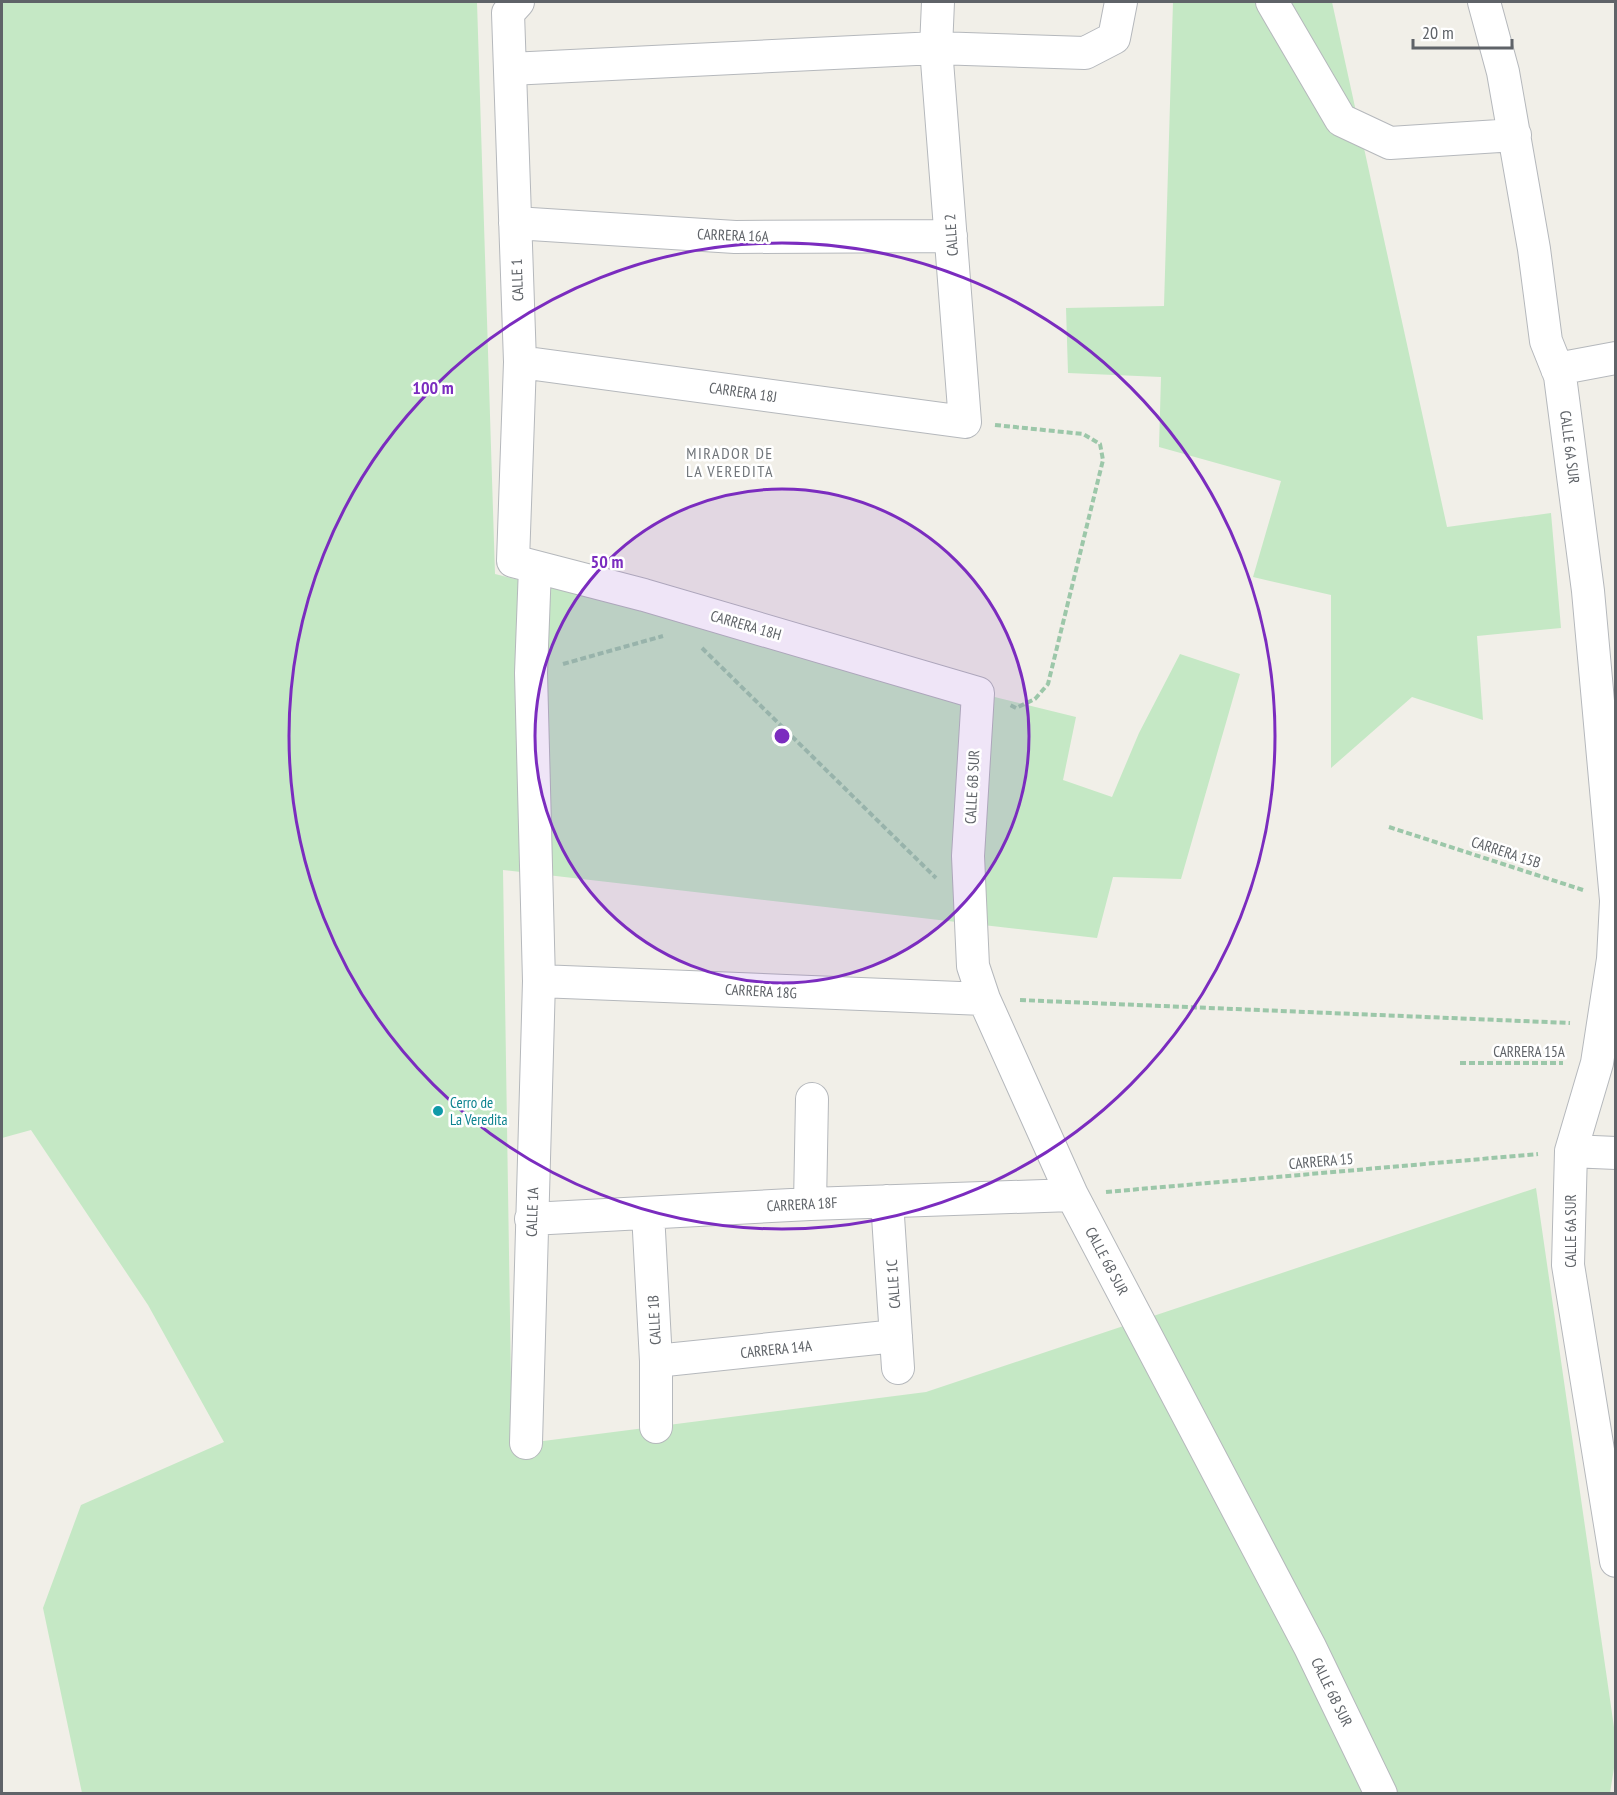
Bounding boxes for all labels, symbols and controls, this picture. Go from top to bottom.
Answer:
scale bar [1413,12,1512,50]
text: 20 m [1422,21,1454,44]
street label: CALLE 2 [940,213,962,257]
street label: CARRERA 16A [697,224,770,246]
street label: CALLE 1 [507,258,527,302]
text: 100 m [412,376,454,399]
street label: CARRERA 18J [708,378,778,406]
street label: CALLE 6A SUR [1556,409,1584,485]
district label: MIRADOR DE LA VEREDITA [686,443,774,481]
text: 50 m [591,550,623,573]
street label: CARRERA 18H [708,606,784,644]
centre of rings [772,726,792,746]
street label: CALLE 6B SUR [961,750,983,824]
street label: CARRERA 15B [1469,832,1543,872]
street label: CARRERA 18G [725,980,797,1002]
street label: CARRERA 15A [1493,1042,1566,1061]
place label: Cerro de La Veredita [450,1093,507,1129]
marker: Cerro de La Veredita [431,1104,445,1118]
street label: CARRERA 15 [1288,1149,1354,1173]
street label: CALLE 1A [522,1186,542,1237]
street label: CARRERA 18F [766,1193,838,1215]
street label: CALLE 6A SUR [1561,1194,1580,1268]
street label: CALLE 6B SUR [1081,1224,1133,1298]
street label: CALLE 1C [882,1259,904,1309]
street label: CALLE 1B [643,1295,665,1345]
street label: CARRERA 14A [739,1336,814,1362]
street label: CALLE 6B SUR [1307,1655,1357,1729]

